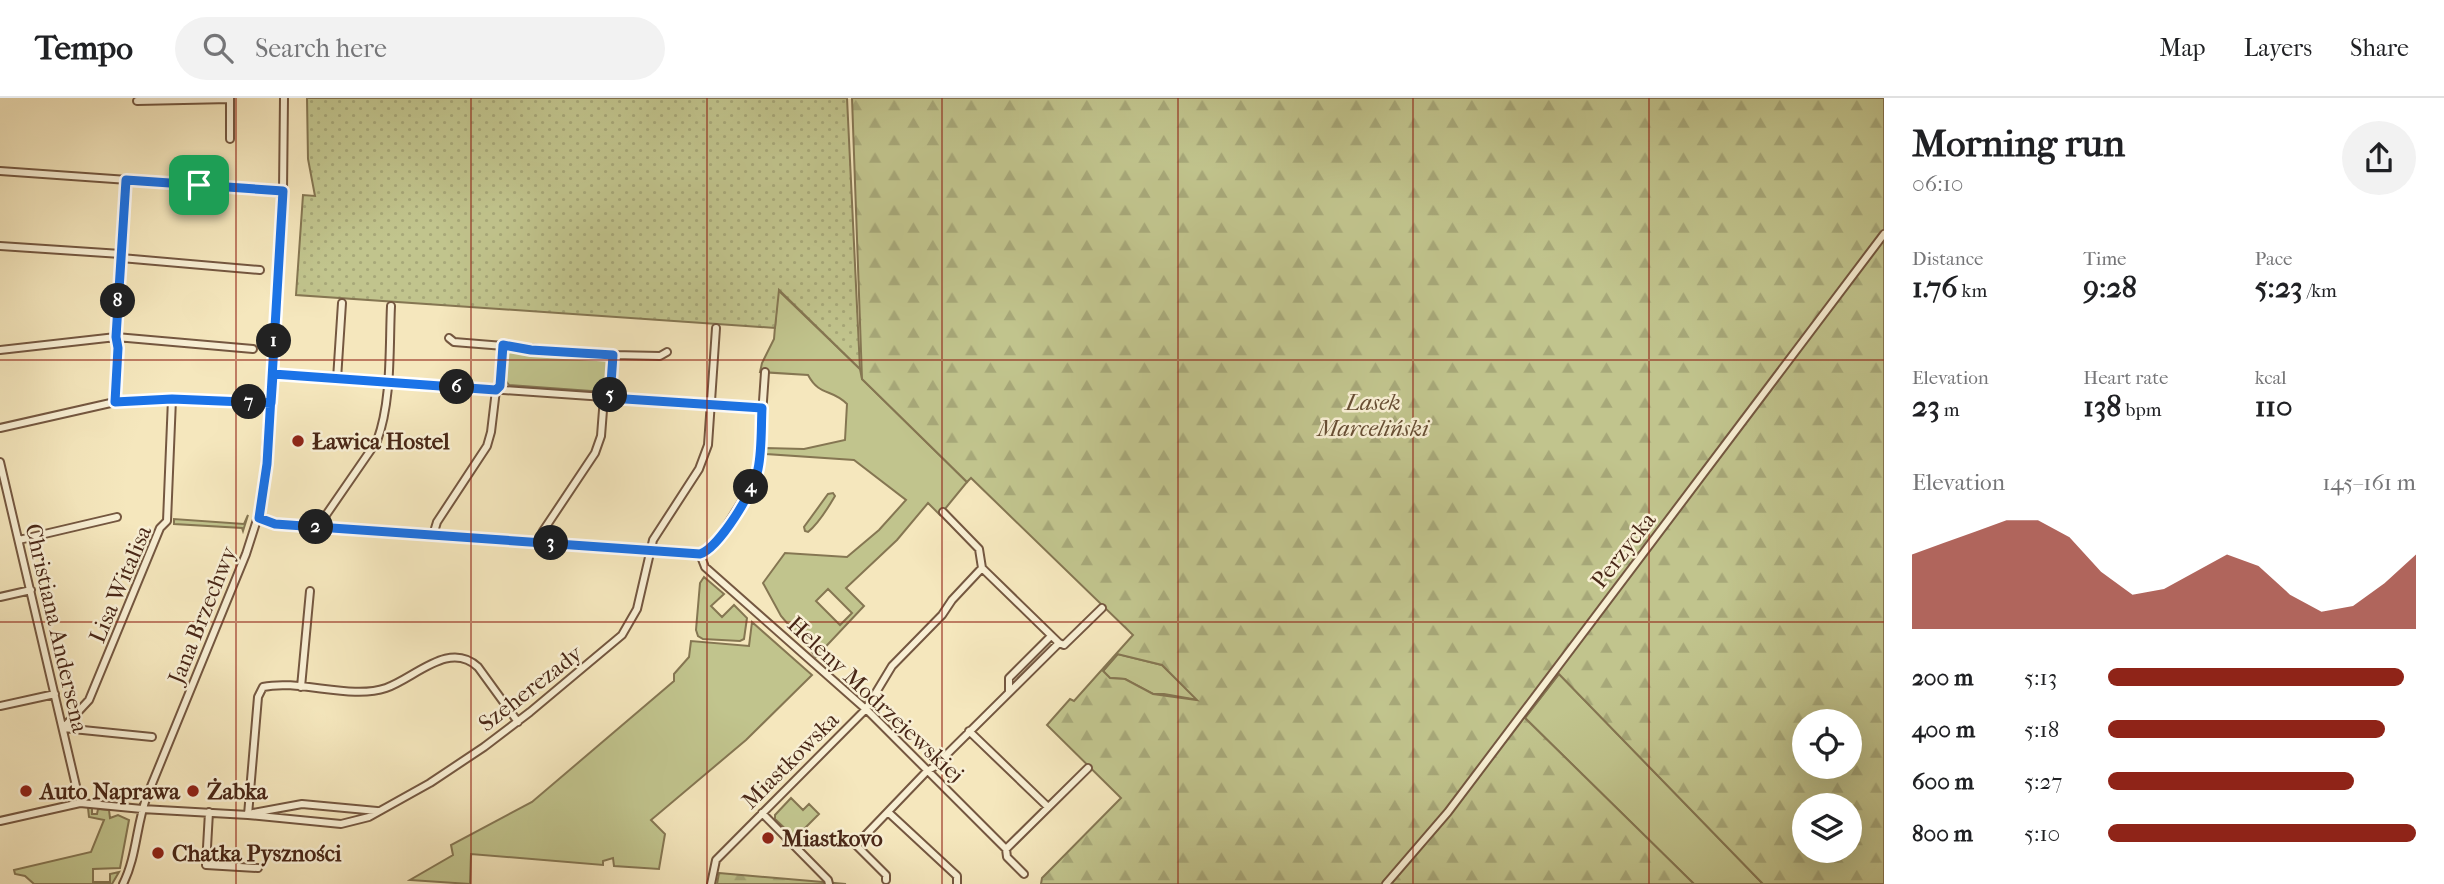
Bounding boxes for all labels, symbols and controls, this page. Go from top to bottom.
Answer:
search box [175,17,665,80]
text: Tempo [35,29,133,68]
icon: search [199,29,237,67]
text: Search here [255,33,387,64]
text: Map [2160,34,2206,62]
text: Layers [2244,34,2312,62]
text: Share [2350,34,2409,62]
text: Morning run [1912,121,2125,166]
button: share [2342,121,2416,195]
pin [169,155,229,215]
icon: arrive [180,166,218,204]
text: 06:10 [1912,170,1963,197]
text: Distance [1912,248,1983,270]
text: Time [2083,248,2127,270]
text: Pace [2255,248,2293,270]
text: 1.76 [1912,270,1958,305]
text: 9:28 [2083,270,2137,305]
text: 5:23 [2255,270,2303,305]
text: km [1958,280,1987,302]
text: /km [2303,280,2337,302]
pin: 8 [100,284,136,318]
text: 8 [113,289,122,311]
pin: 1 [256,324,292,358]
text: 1 [270,329,277,351]
text: Elevation [1912,367,1989,389]
text: Heart rate [2083,367,2168,389]
text: kcal [2255,367,2287,389]
pin: 6 [440,370,475,404]
text: 6 [451,375,462,397]
pin: 5 [592,378,628,412]
text: 5 [605,383,614,405]
pin: 7 [232,384,266,420]
park label: Lasek Marceliński [1315,389,1430,442]
text: 23 [1912,389,1940,424]
text: 138 [2083,389,2121,424]
text: 110 [2255,389,2292,424]
text: 7 [244,390,253,412]
text: m [1940,399,1960,421]
text: bpm [2121,399,2161,421]
place label: Ławica Hostel [312,428,450,455]
marker: Ławica Hostel [290,433,306,449]
text: Elevation [1912,469,2005,496]
text: 145–161 m [2322,469,2416,496]
pin: 4 [734,470,768,504]
text: 4 [745,475,756,497]
street label: Perzycka [1585,507,1662,594]
pin: 2 [298,510,334,544]
text: 2 [311,515,320,537]
street label: Christiana Andersena [19,521,94,736]
street label: Lisa Witalisa [84,521,157,647]
pin: 3 [534,526,568,560]
text: 3 [547,531,554,553]
street label: Jana Brzechwy [162,542,243,690]
street label: Heleny Modrzejewskiej [782,611,969,788]
street label: Szeherezady [473,639,588,737]
text: 200 m [1912,664,1973,691]
text: 5:13 [2024,664,2057,691]
street label: Miastkowska [736,706,845,814]
map controls [1792,709,1862,863]
button: locate [1792,709,1862,779]
text: 400 m [1912,716,1975,743]
text: 5:18 [2024,716,2059,743]
text: 600 m [1912,768,1974,795]
text: 5:27 [2024,768,2062,795]
place label: Żabka [207,777,269,805]
place label: Auto Naprawa [38,778,181,805]
marker: Auto Naprawa [18,783,34,799]
marker: Żabka [185,783,201,799]
button: layers [1792,793,1862,863]
text: 800 m [1912,820,1973,847]
text: 5:10 [2024,820,2060,847]
place label: Miastkovo [782,825,883,852]
marker: Miastkovo [760,830,776,846]
place label: Chatka Pyszności [172,840,342,867]
marker: Chatka Pyszności [150,845,166,861]

